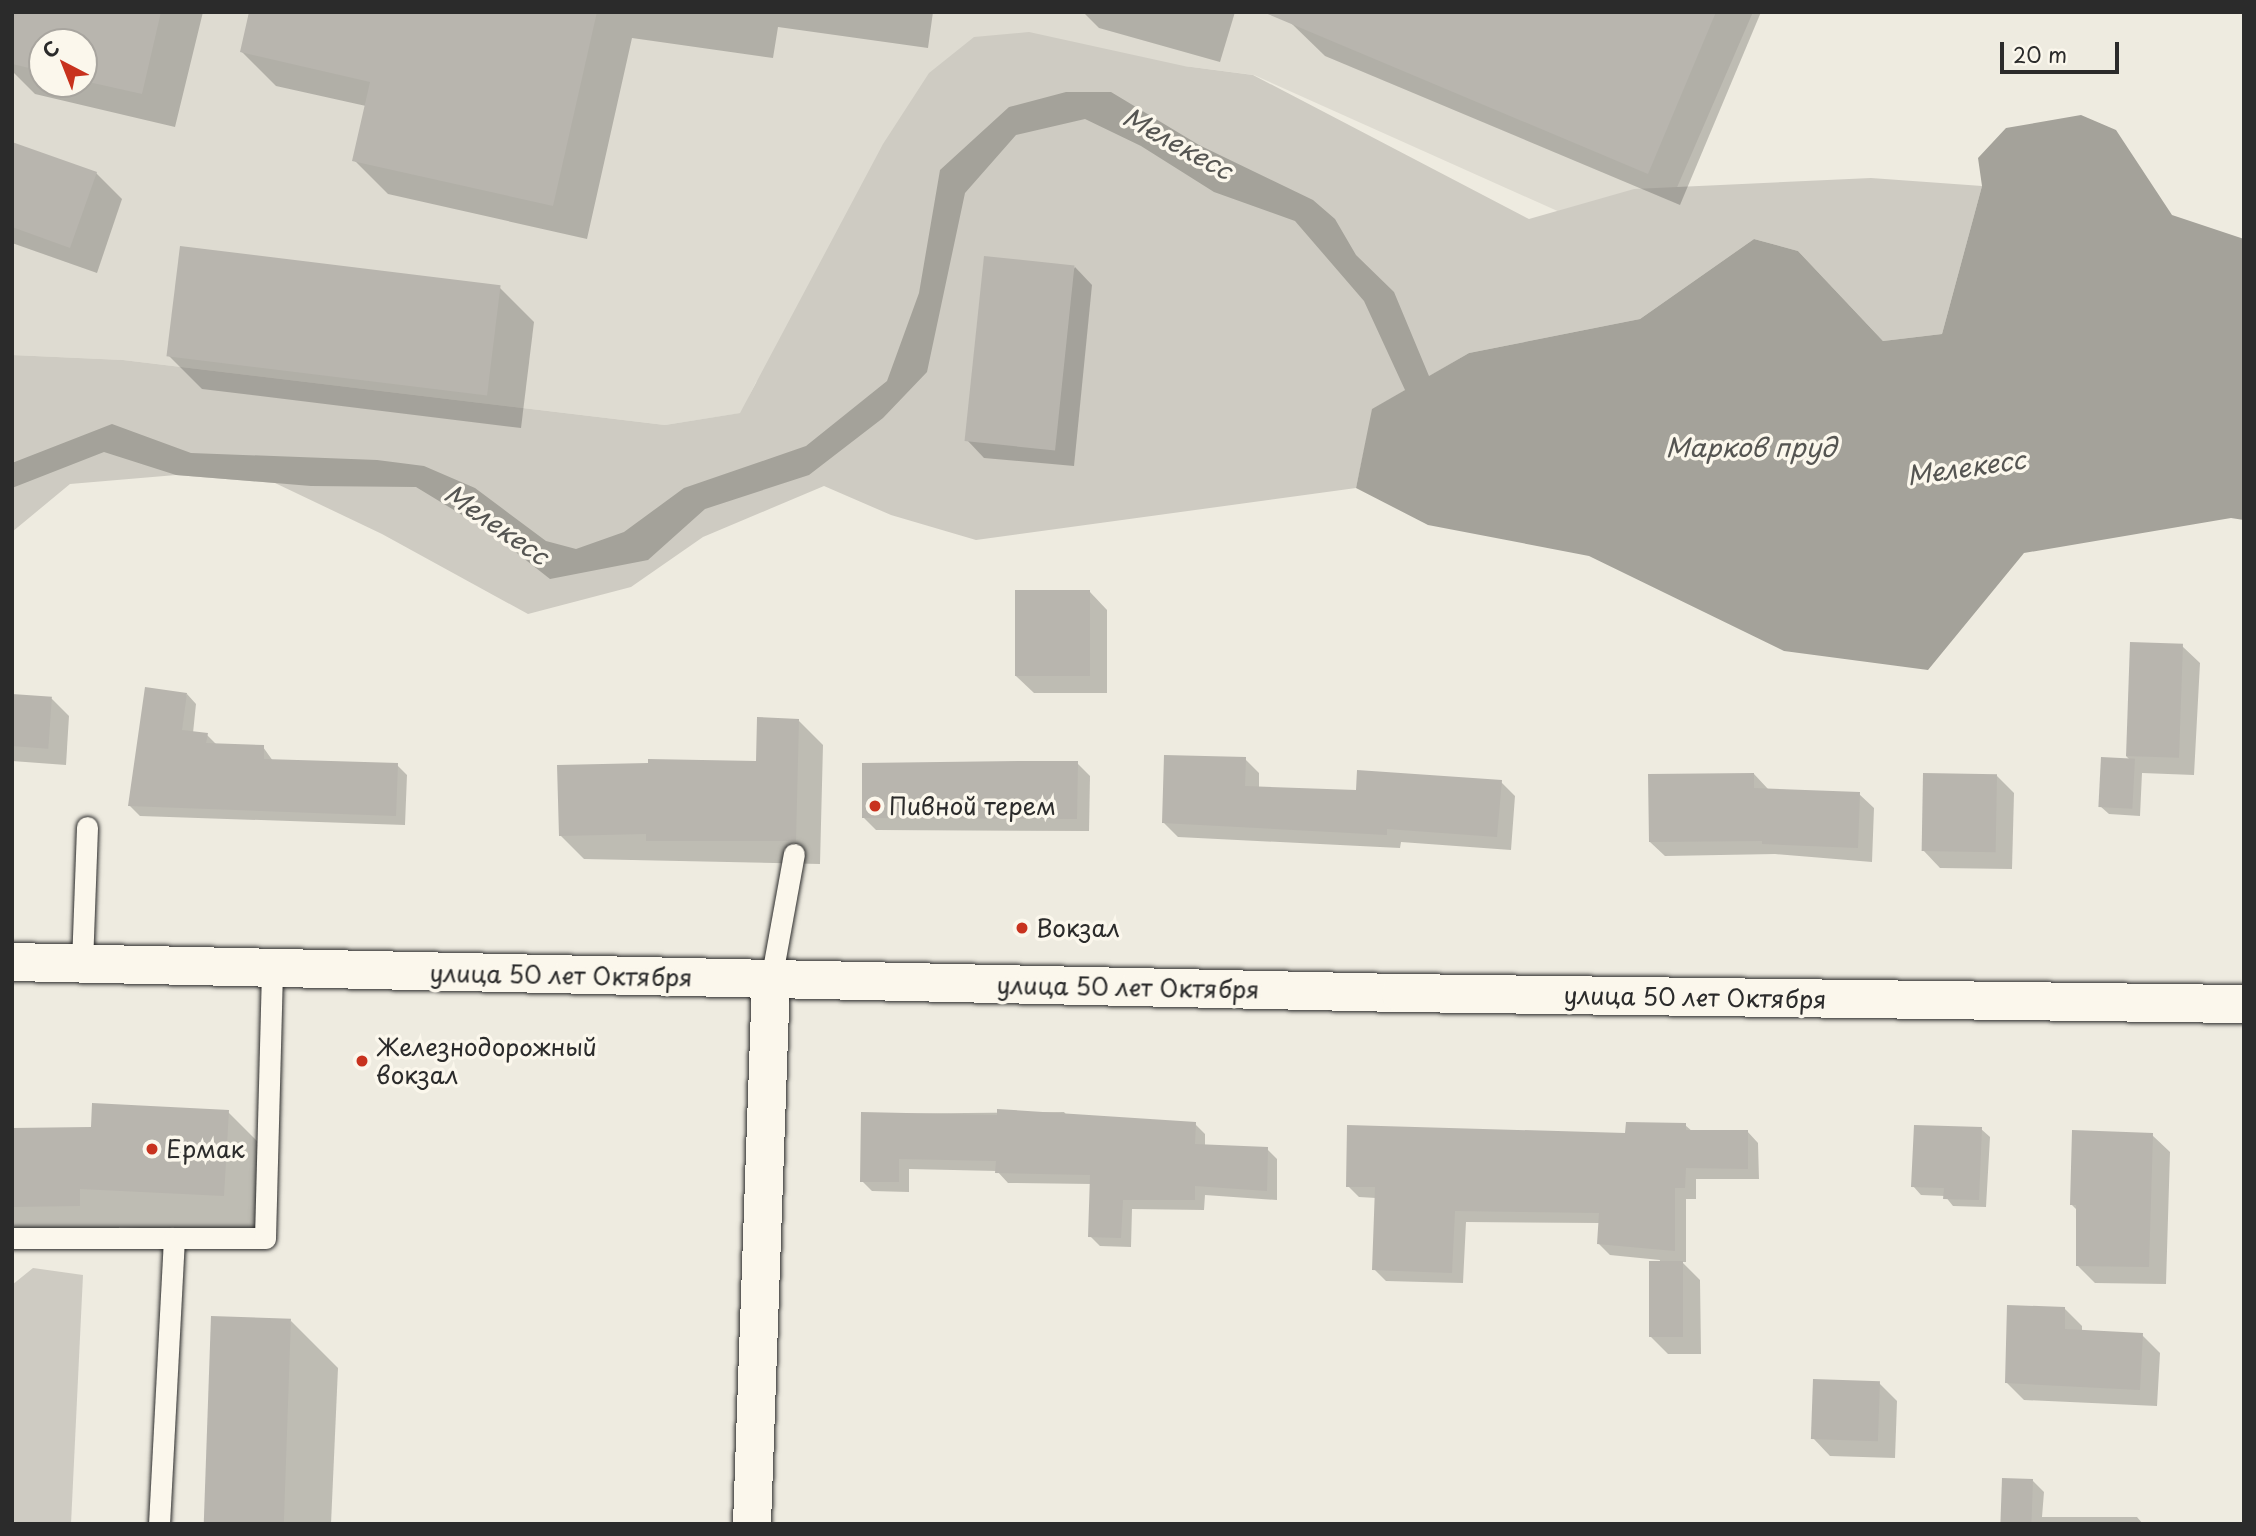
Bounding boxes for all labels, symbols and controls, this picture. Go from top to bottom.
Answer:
north arrow [28,28,98,98]
scale bar [2004,28,2123,72]
text: С [36,34,65,64]
text: 20 m [2013,38,2067,70]
water label: Мелекесс [1118,100,1238,186]
water label: Марков пруд [1666,431,1836,463]
water label: Мелекесс [1905,443,2027,491]
water label: Мелекесс [439,477,555,571]
place label: Пивной терем [889,792,1057,820]
marker: Пивной терем [867,798,883,814]
place label: Вокзал [1036,914,1120,942]
marker: Вокзал [1014,920,1030,936]
street label: улица 50 лет Октября [428,958,694,992]
street label: улица 50 лет Октября [995,970,1261,1004]
street label: улица 50 лет Октября [1562,980,1828,1014]
place label: Железнодорожный вокзал [376,1033,597,1089]
marker: Железнодорожный вокзал [354,1053,370,1069]
place label: Ермак [166,1135,245,1163]
marker: Ермак [144,1141,160,1157]

